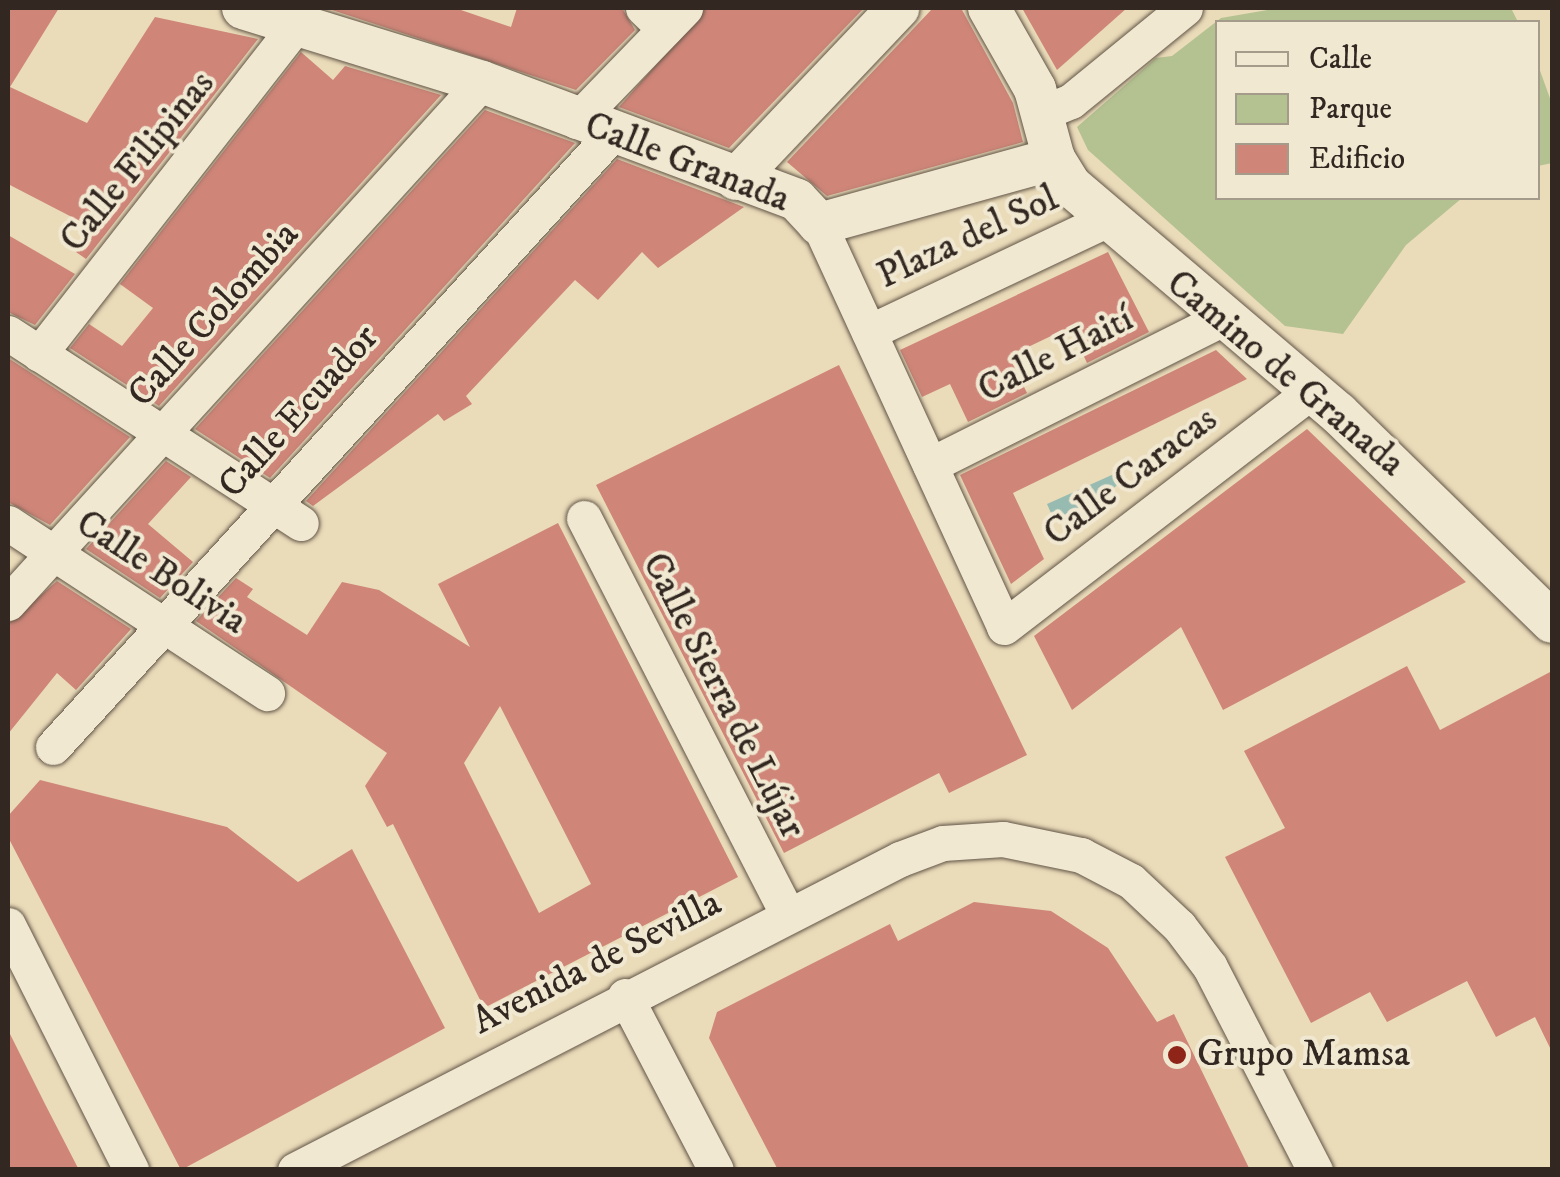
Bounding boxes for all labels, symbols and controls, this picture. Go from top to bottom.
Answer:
legend [1215,20,1540,200]
text: Calle [1309,41,1372,78]
street label: Calle Filipinas [51,62,225,262]
text: Parque [1309,91,1392,128]
street label: Calle Granada [578,103,796,223]
text: Edificio [1309,141,1405,178]
street label: Plaza del Sol [870,176,1066,300]
street label: Calle Colombia [119,213,309,417]
street label: Camino de Granada [1157,261,1413,487]
street label: Calle Haití [971,297,1141,413]
street label: Calle Ecuador [209,316,389,508]
street label: Calle Caracas [1035,397,1227,557]
street label: Calle Bolivia [67,501,255,645]
street label: Calle Sierra de Lújar [631,546,815,846]
street label: Avenida de Sevilla [465,881,729,1045]
place label: Grupo Mamsa [1197,1032,1410,1078]
marker: Grupo Mamsa [1166,1044,1188,1066]

